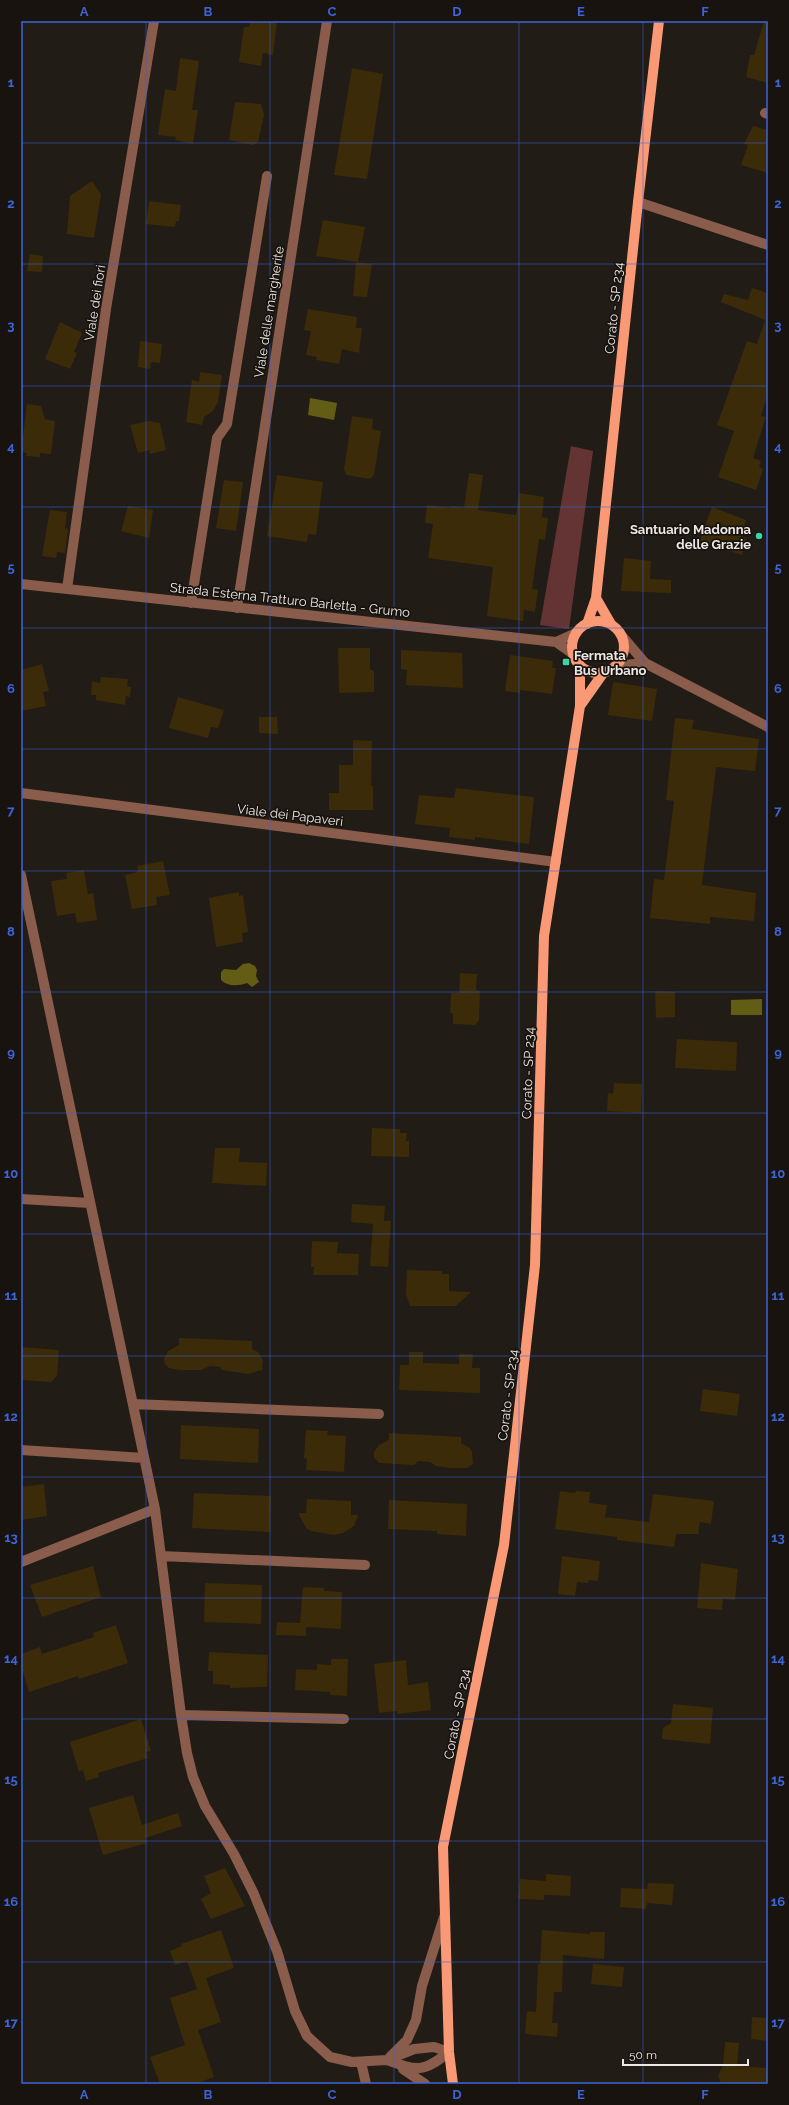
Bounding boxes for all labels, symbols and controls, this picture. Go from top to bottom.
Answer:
text: A [80,4,89,19]
text: B [204,4,213,19]
text: C [328,4,337,19]
text: D [452,4,462,19]
text: E [577,4,585,19]
text: F [701,4,709,19]
text: 1 [8,75,15,90]
text: 1 [775,75,782,90]
text: 2 [7,196,15,211]
text: 2 [774,196,782,211]
street label: Viale delle margherite [251,245,287,379]
street label: Corato - SP 234 [602,261,626,355]
street label: Viale dei fiori [82,264,108,342]
text: 3 [7,318,15,333]
text: 3 [774,318,782,333]
text: 4 [7,439,15,454]
text: 4 [774,439,782,454]
place label: Santuario Madonna delle Grazie [630,522,752,552]
marker: Santuario Madonna delle Grazie [754,531,764,541]
text: 5 [7,560,15,575]
text: 5 [774,560,782,575]
street label: Strada Esterna Tratturo Barletta - Grumo [169,580,411,620]
place label: Fermata Bus Urbano [574,648,647,678]
marker: Fermata Bus Urbano [561,657,571,667]
text: 6 [7,681,15,696]
text: 6 [774,681,782,696]
street label: Viale dei Papaveri [236,801,344,829]
text: 7 [7,803,15,818]
text: 7 [774,803,782,818]
text: 8 [7,924,15,939]
text: 8 [774,924,782,939]
street label: Corato - SP 234 [519,1027,537,1119]
text: 9 [7,1045,15,1060]
text: 9 [774,1045,782,1060]
text: 10 [4,1166,18,1181]
text: 10 [771,1166,785,1181]
text: 11 [5,1288,18,1303]
text: 11 [772,1288,785,1303]
street label: Corato - SP 234 [495,1348,521,1442]
text: 12 [4,1409,18,1424]
text: 12 [771,1409,785,1424]
text: 13 [4,1530,18,1545]
text: 13 [771,1530,785,1545]
text: 14 [4,1651,18,1666]
text: 14 [771,1651,785,1666]
street label: Corato - SP 234 [441,1667,473,1761]
text: 15 [4,1772,18,1787]
text: 15 [771,1772,785,1787]
text: 16 [4,1894,18,1909]
text: 16 [771,1894,785,1909]
text: 17 [4,2015,19,2030]
text: 17 [771,2015,786,2030]
scale bar [623,2041,748,2067]
text: 50 m [629,2048,657,2062]
text: A [80,2087,89,2102]
text: B [204,2087,213,2102]
text: C [328,2087,337,2102]
text: D [452,2087,462,2102]
text: E [577,2087,585,2102]
text: F [701,2087,709,2102]

